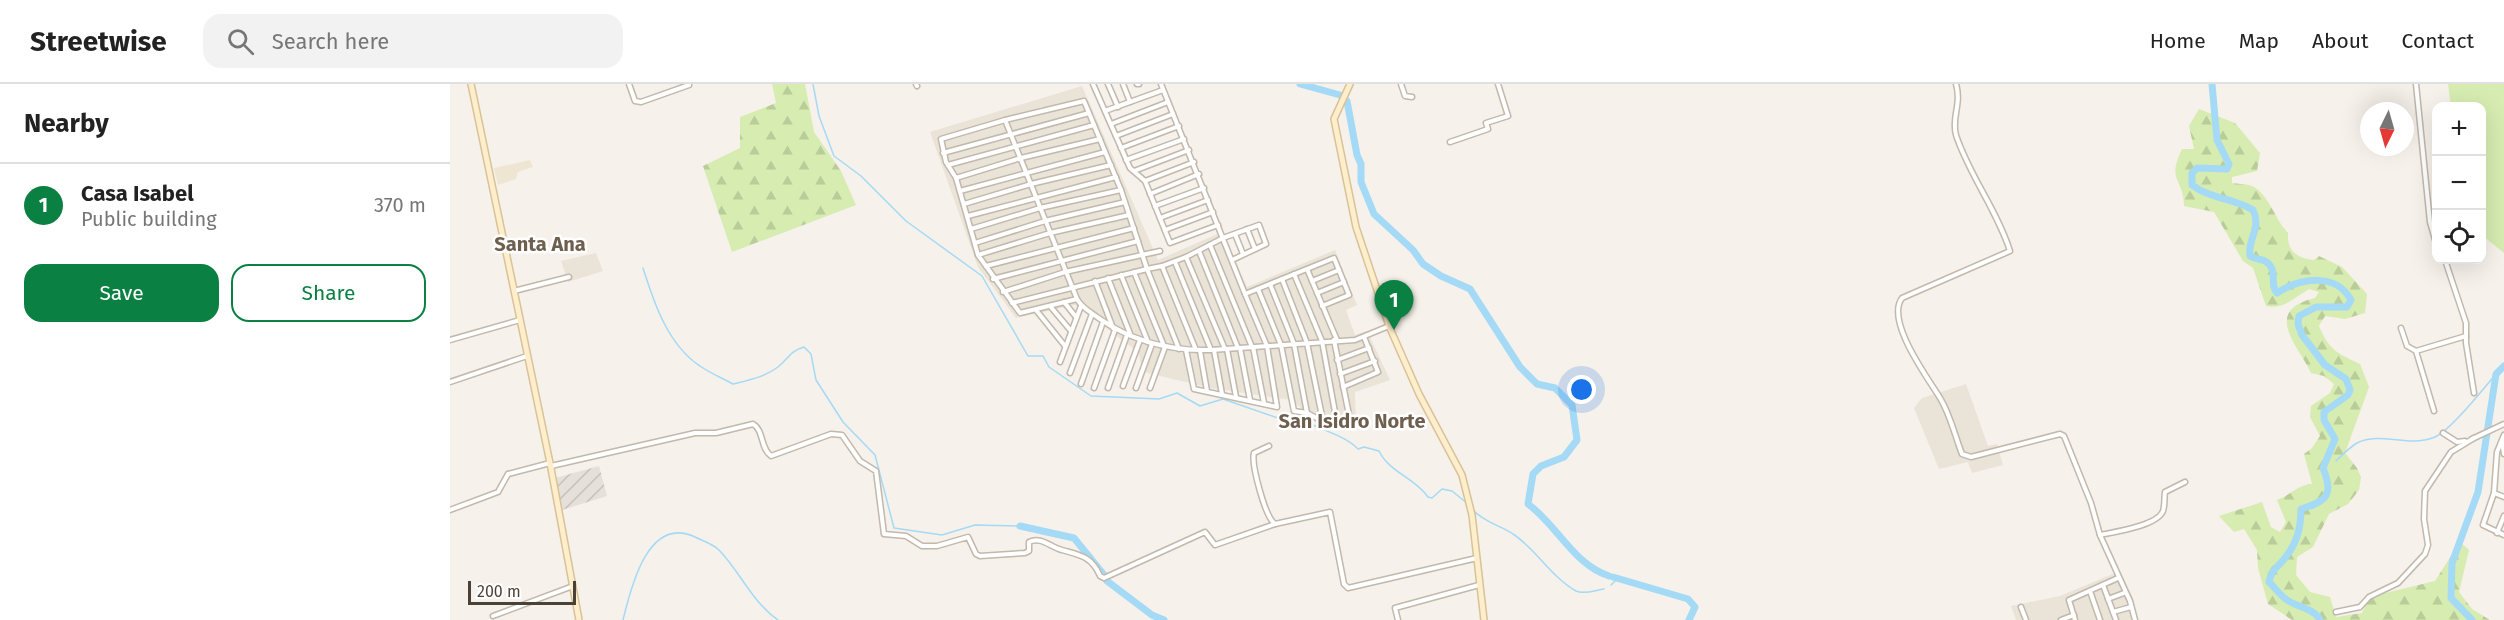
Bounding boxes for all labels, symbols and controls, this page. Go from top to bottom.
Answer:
search box [203,14,623,68]
text: Streetwise [30,25,167,58]
icon: search [224,25,257,58]
text: Search here [272,28,389,55]
text: Home [2150,28,2206,54]
text: Map [2239,28,2279,54]
text: About [2312,28,2369,54]
text: Contact [2402,28,2474,54]
north arrow [2360,102,2414,156]
map controls [2432,102,2486,264]
button: + [2432,102,2486,156]
text: Nearby [24,108,109,139]
button: − [2432,156,2486,210]
text: Casa Isabel [81,180,194,207]
text: 1 [39,193,48,217]
text: 370 m [374,193,426,217]
text: Public building [81,207,217,231]
button: locate [2432,210,2486,264]
district label: Santa Ana [494,232,586,256]
button: Save [24,264,219,322]
button: Share [231,264,426,322]
pin: 1 [1374,280,1414,330]
your location [1567,375,1596,404]
district label: San Isidro Norte [1278,409,1426,433]
scale bar [468,578,576,606]
text: 200 m [477,582,521,601]

